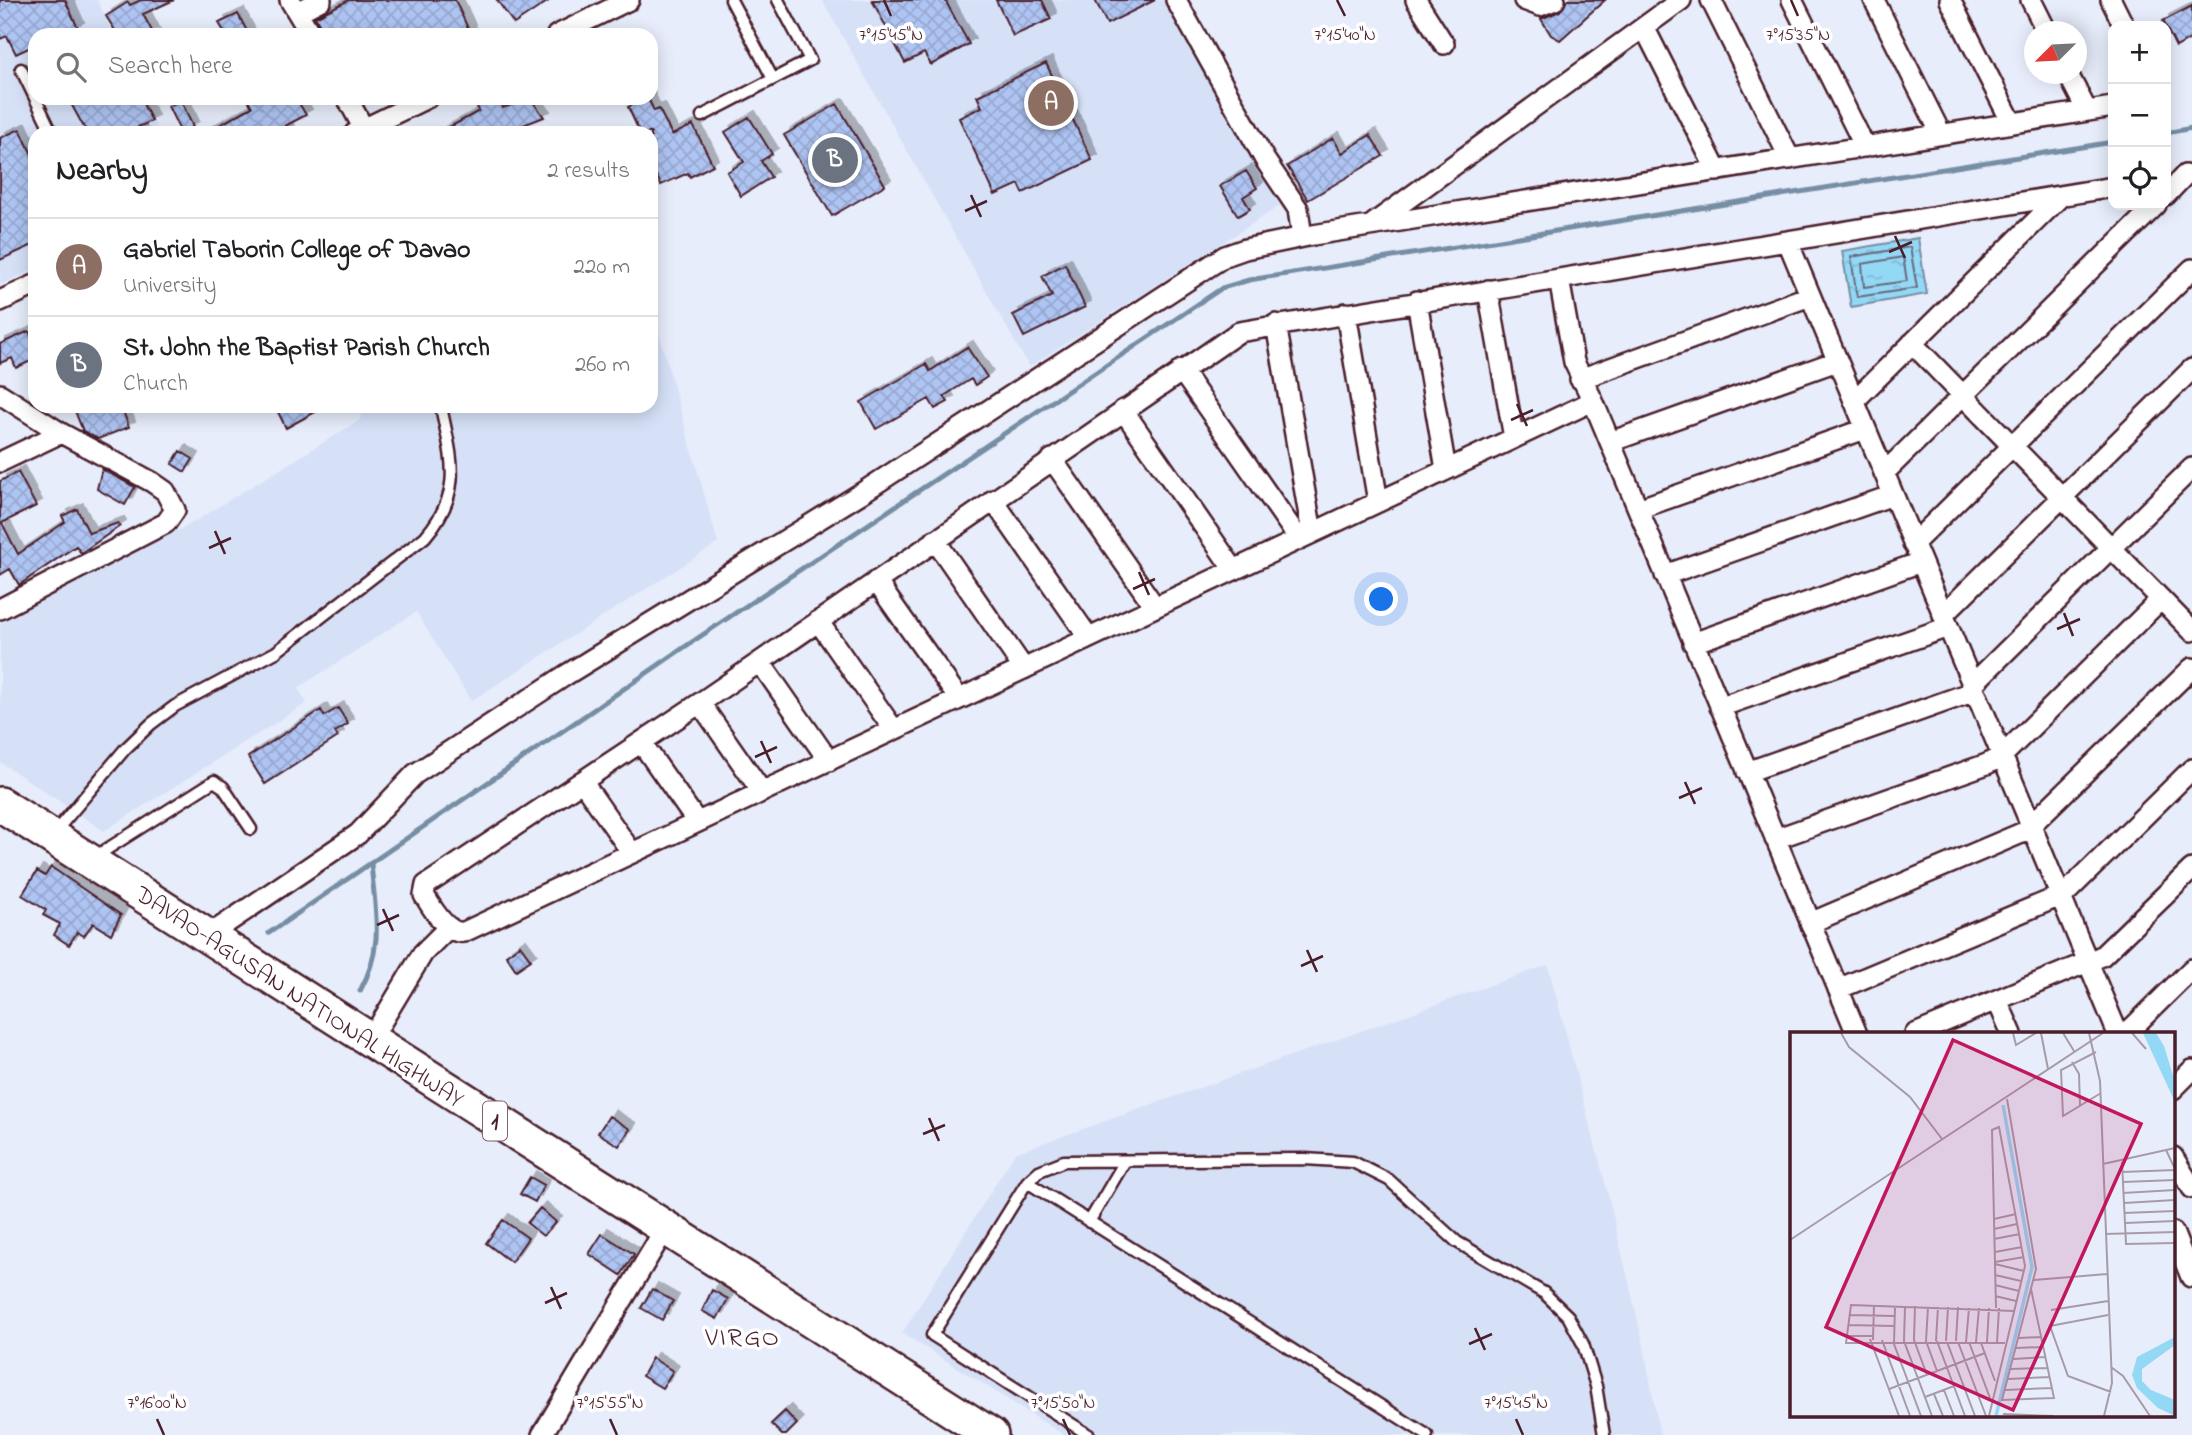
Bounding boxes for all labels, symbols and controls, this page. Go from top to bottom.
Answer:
north arrow [2024,21,2087,84]
map controls [2108,21,2171,210]
button: + [2108,21,2171,84]
text: 7°15'45"N [859,23,923,49]
text: 7°15'40"N [1314,23,1376,49]
text: 7°15'35"N [1766,23,1830,49]
search box [28,28,658,105]
icon: search [52,48,90,86]
text: Search here [108,48,233,86]
pin: A [1028,77,1074,129]
button: − [2108,84,2171,147]
pin: B [812,134,858,186]
button: locate [2108,147,2171,210]
text: Nearby [56,150,148,194]
text: 2 results [547,155,630,188]
text: Gabriel Taborin College of Davao [123,232,471,270]
text: A [72,251,86,284]
text: 220 m [574,251,630,284]
text: University [123,270,216,303]
text: St. John the Baptist Parish Church [123,330,490,368]
text: B [71,349,87,382]
text: 260 m [575,349,630,382]
text: Church [123,368,188,401]
your location [1364,582,1398,616]
street label: DAVAO-AGUSAN NATIONAL HIGHWAY [127,878,470,1118]
inset map [1790,1032,2174,1418]
road number: 1 [483,1102,507,1140]
district label: VIRGO [704,1320,781,1358]
text: 7°16'00"N [127,1391,187,1417]
text: 7°15'55"N [576,1391,644,1417]
text: 7°15'50"N [1031,1391,1095,1417]
text: 7°15'45"N [1484,1391,1548,1417]

